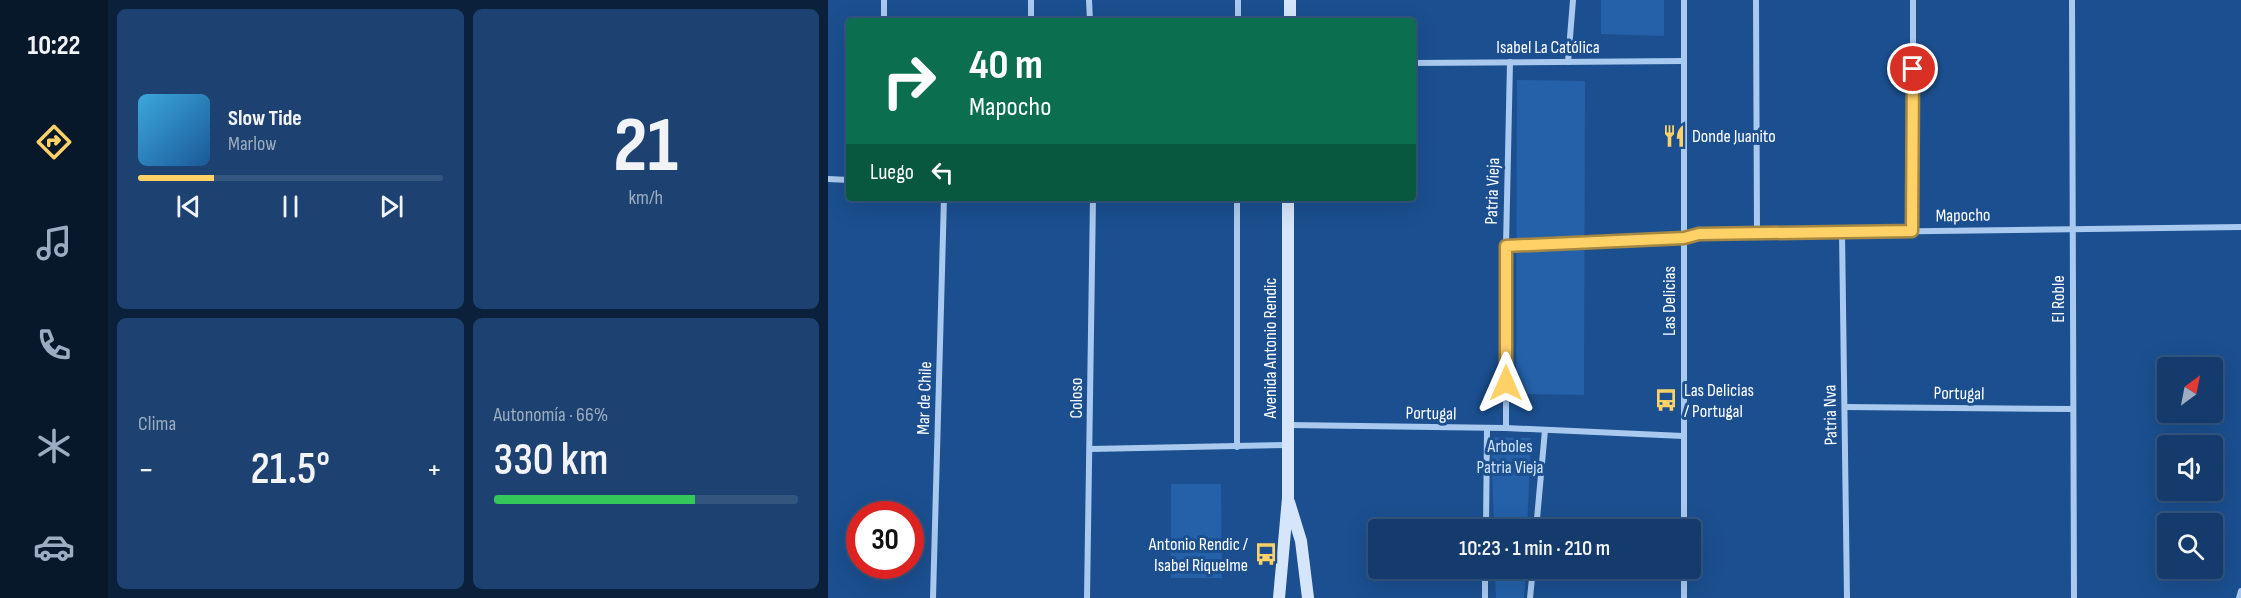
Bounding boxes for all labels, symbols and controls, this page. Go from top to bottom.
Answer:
text: 10:22 [28,30,80,62]
street label: Isabel La Católica [1496,37,1600,58]
text: 40 m [969,40,1043,91]
icon: right [870,42,948,120]
pin [1887,43,1938,94]
icon: arrive [1896,52,1929,85]
text: Mapocho [969,91,1051,123]
text: 21 [613,100,678,193]
text: Slow Tide [228,105,302,132]
icon: directions [33,121,75,163]
restaurant icon: Donde Juanito [1661,123,1687,149]
place label: Donde Juanito [1692,126,1776,147]
text: Marlow [228,132,276,156]
icon: left [926,156,959,189]
street label: Patria Vieja [1481,157,1504,225]
text: Luego [870,159,914,186]
text: km/h [628,186,663,210]
icon: previous [172,190,205,223]
icon: pause [274,190,307,223]
icon: next [375,190,408,223]
street label: Mapocho [1935,205,1991,226]
icon: music [33,222,75,264]
street label: Las Delicias [1659,266,1680,336]
street label: El Roble [2048,275,2069,323]
street label: Avenida Antonio Rendic [1260,277,1281,420]
icon: phone [33,324,75,366]
position arrow [1474,351,1538,415]
north arrow [2157,357,2223,423]
map controls [2157,357,2223,579]
street label: Mar de Chile [913,361,936,435]
street label: Coloso [1066,378,1087,418]
place label: Las Delicias / Portugal [1684,380,1754,422]
street label: Portugal [1933,383,1985,404]
street label: Patria Nva [1819,384,1842,446]
bus stop icon: Las Delicias / Portugal [1653,387,1679,413]
text: Autonomía · 66% [494,403,608,427]
street label: Portugal [1405,403,1457,424]
text: Clima [138,412,176,436]
icon: climate [33,425,75,467]
text: 330 km [494,433,608,488]
button: sound [2157,435,2223,501]
park label: Arboles Patria Vieja [1477,436,1544,478]
text: 21.5° [250,442,330,497]
text: − [138,450,154,490]
text: + [426,450,443,490]
speed limit sign: 30 [846,501,924,579]
button: search [2157,513,2223,579]
icon: car [33,526,75,568]
place label: Antonio Rendic / Isabel Riquelme [1148,534,1249,576]
text: 10:23 · 1 min · 210 m [1459,535,1610,562]
bus stop icon: Antonio Rendic / Isabel Riquelme [1253,541,1279,567]

